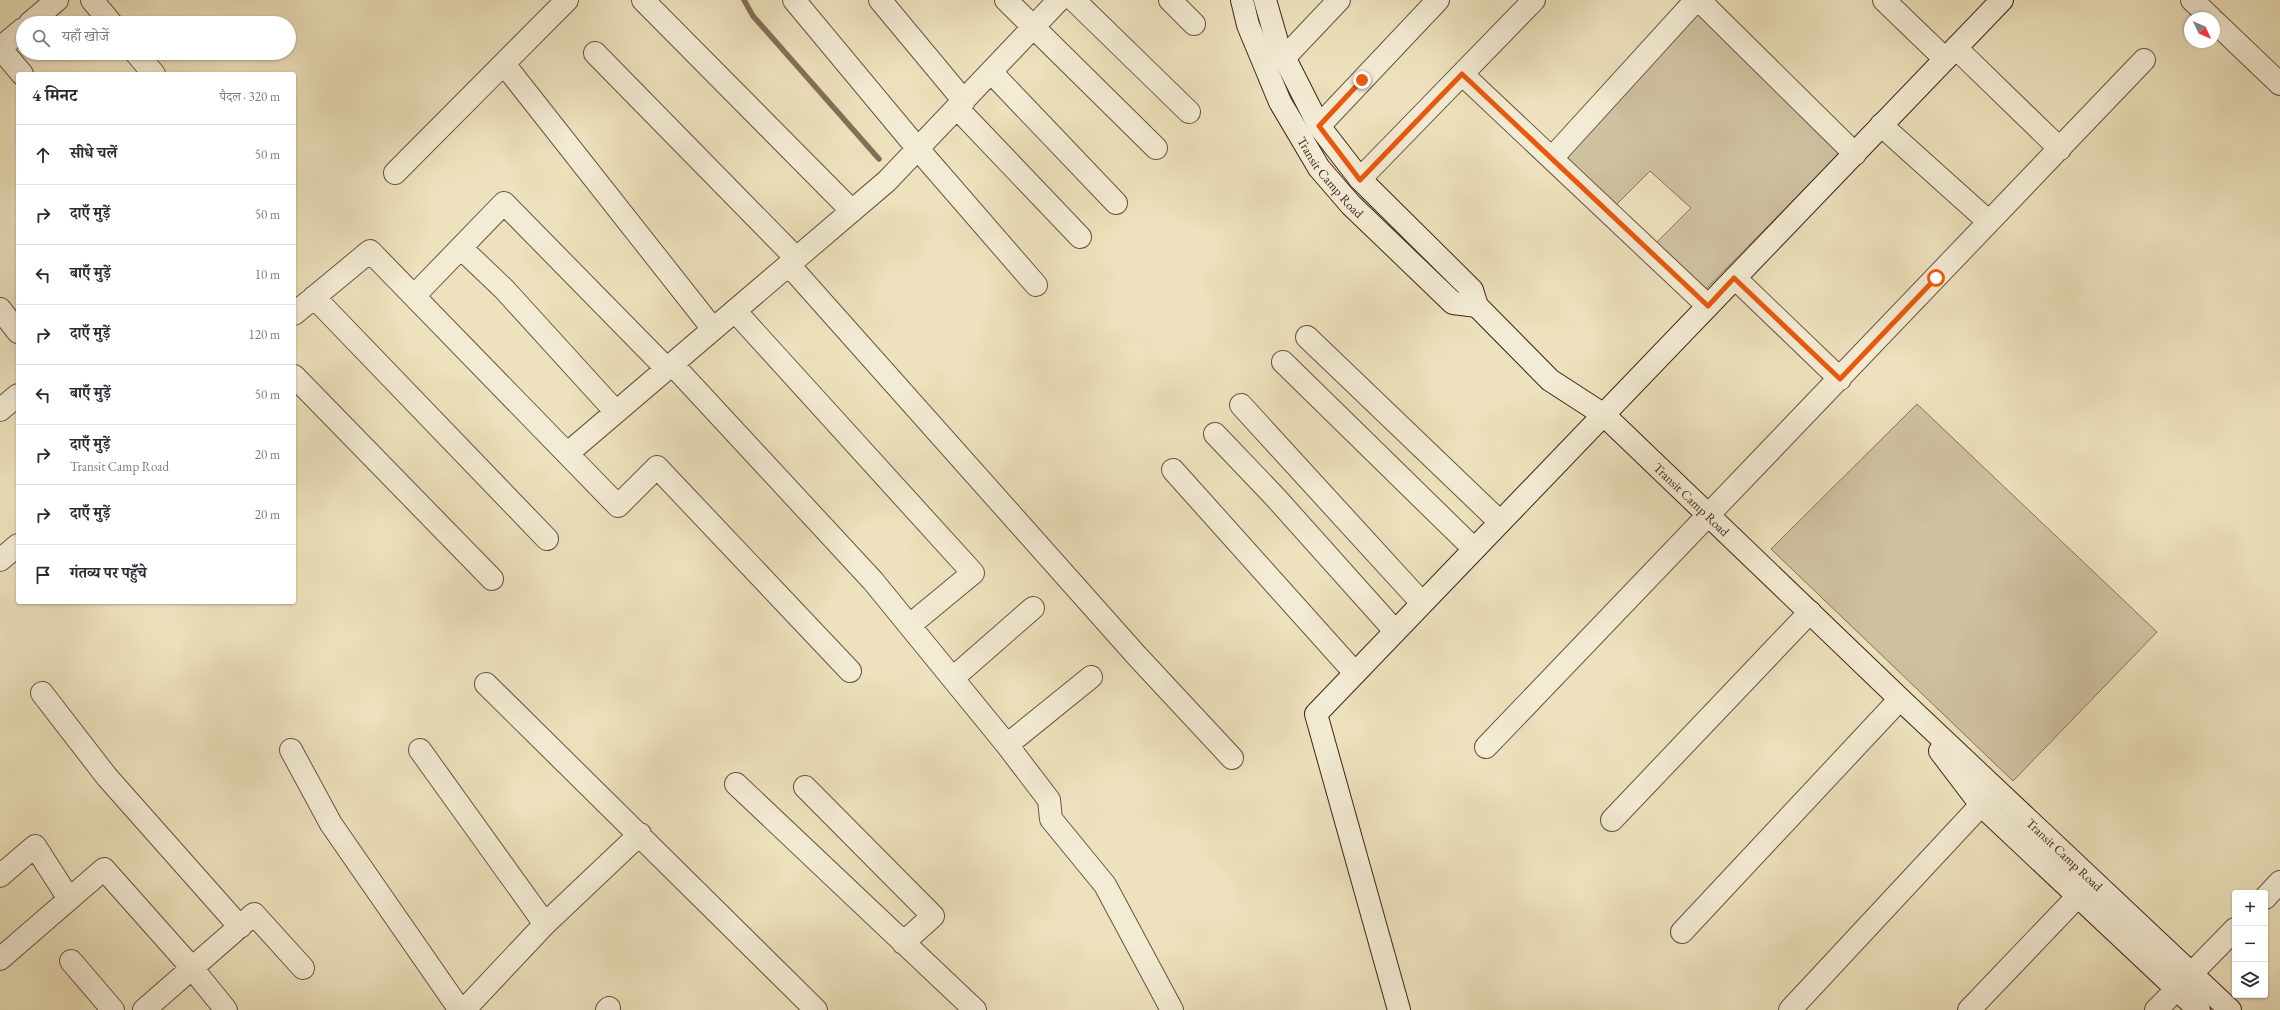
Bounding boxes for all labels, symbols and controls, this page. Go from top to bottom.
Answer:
north arrow [2184,12,2220,48]
search box [16,16,296,60]
text: यहाँ खोजें [62,26,109,45]
icon: search [30,27,52,49]
route end [1353,71,1371,89]
text: 4 मिनट [32,84,77,106]
text: पैदल · 320 m [220,88,280,105]
street label: Transit Camp Road [1294,133,1368,222]
text: सीधे चलें [70,143,117,162]
icon: ahead [32,144,54,166]
text: 50 m [255,146,280,163]
text: दाएँ मुड़ें [70,203,110,222]
icon: right [32,204,54,226]
text: 50 m [255,206,280,223]
text: बाएँ मुड़ें [70,263,111,282]
icon: left [32,264,54,286]
text: 10 m [255,266,280,283]
route start [1927,269,1945,287]
text: दाएँ मुड़ें [70,323,110,342]
icon: right [32,324,54,346]
text: 120 m [249,326,280,343]
text: बाएँ मुड़ें [70,383,111,402]
icon: left [32,384,54,406]
text: 50 m [255,386,280,403]
text: दाएँ मुड़ें [70,434,110,453]
icon: right [32,444,54,466]
text: 20 m [255,446,280,463]
text: Transit Camp Road [70,458,169,475]
street label: Transit Camp Road [1650,459,1734,540]
text: दाएँ मुड़ें [70,503,110,522]
icon: right [32,504,54,526]
text: 20 m [255,506,280,523]
text: गंतव्य पर पहुँचे [70,563,147,582]
icon: arrive [32,564,54,586]
street label: Transit Camp Road [2023,814,2107,895]
map controls [2232,890,2268,998]
button: + [2232,890,2268,926]
button: − [2232,926,2268,962]
button: layers [2232,962,2268,998]

